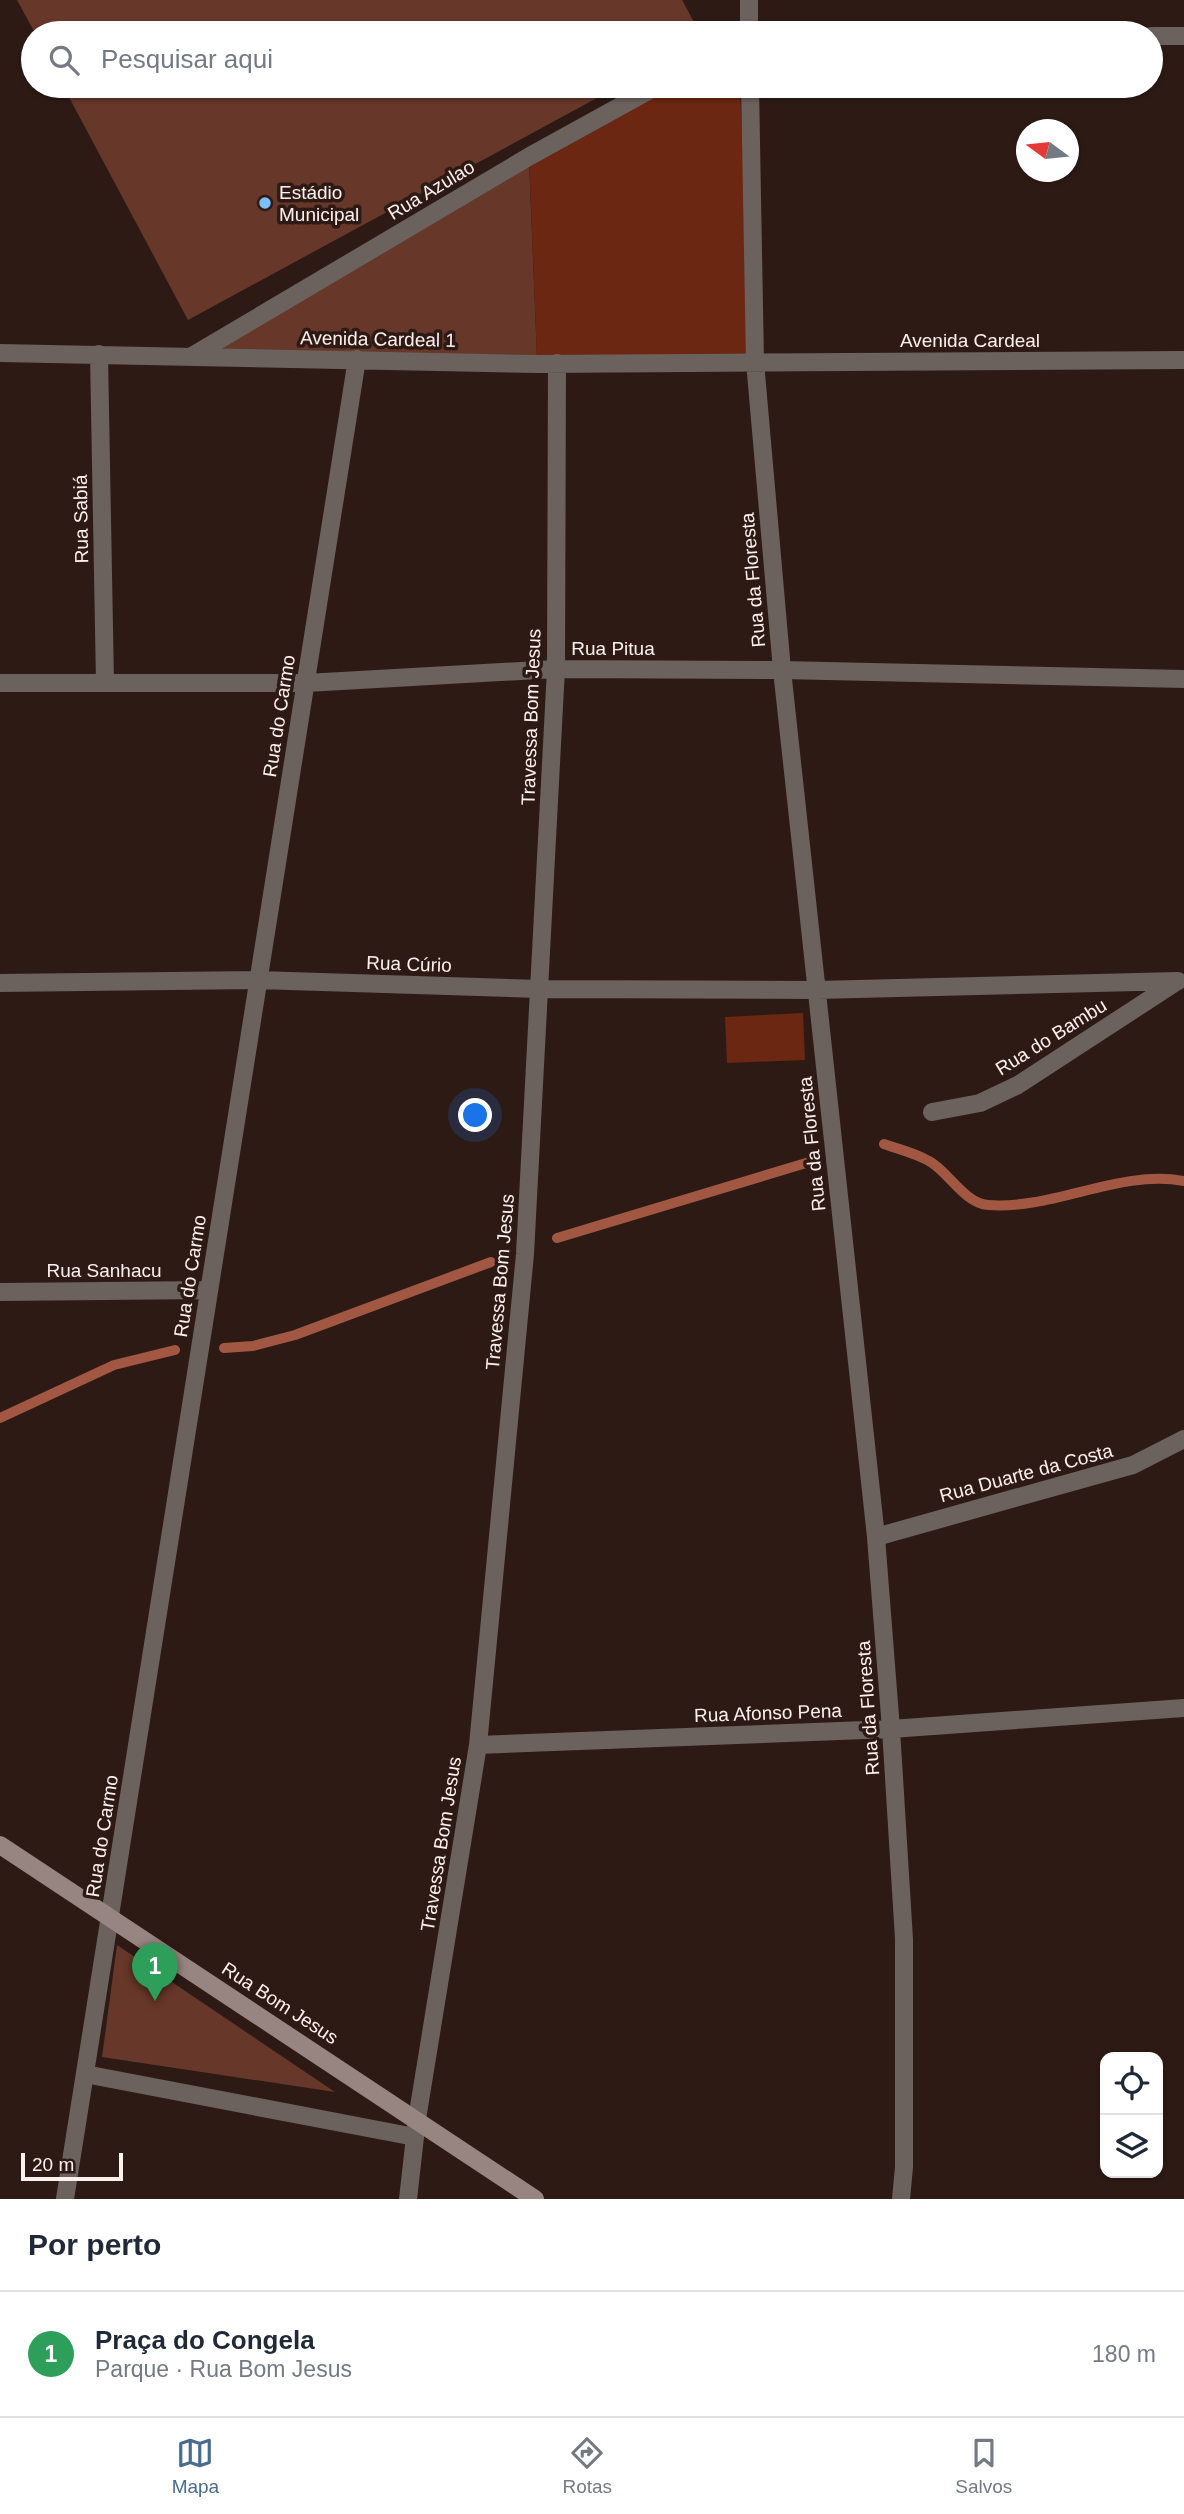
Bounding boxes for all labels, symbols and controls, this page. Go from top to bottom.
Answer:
search box [21,21,1163,98]
icon: search [45,41,83,79]
text: Pesquisar aqui [101,44,273,74]
north arrow [1016,119,1079,182]
street label: Rua Azulao [384,156,478,224]
place label: Estádio Municipal [279,182,359,225]
marker: Estádio Municipal [257,195,273,211]
street label: Avenida Cardeal 1 [300,327,456,351]
street label: Avenida Cardeal [900,330,1040,351]
street label: Rua Sabiá [70,474,92,564]
street label: Rua da Floresta [737,511,769,648]
street label: Travessa Bom Jesus [517,628,545,806]
street label: Rua Pitua [571,638,655,659]
street label: Rua do Carmo [259,653,299,779]
street label: Rua Cúrio [366,952,452,976]
street label: Rua do Bambu [992,995,1110,1079]
street label: Rua da Floresta [794,1075,830,1212]
your location [458,1098,492,1132]
street label: Travessa Bom Jesus [482,1193,518,1371]
street label: Rua do Carmo [170,1213,210,1339]
street label: Rua Sanhacu [46,1260,162,1281]
street label: Rua Duarte da Costa [937,1440,1115,1506]
street label: Rua da Floresta [853,1639,883,1776]
street label: Rua Afonso Pena [694,1700,843,1726]
street label: Travessa Bom Jesus [417,1755,465,1933]
street label: Rua do Carmo [82,1773,122,1899]
pin: 1 [132,1943,178,2001]
street label: Rua Bom Jesus [218,1958,342,2048]
map controls [1100,2052,1163,2178]
button: locate [1100,2052,1163,2115]
button: layers [1100,2115,1163,2178]
scale bar [21,2150,122,2182]
text: 20 m [32,2154,74,2175]
text: Por perto [28,2228,161,2261]
text: Praça do Congela [95,2325,315,2355]
text: 1 [45,2341,57,2367]
text: 180 m [1092,2341,1156,2367]
text: Parque · Rua Bom Jesus [95,2356,352,2382]
tab: Mapa [172,2434,219,2498]
tab: Rotas [562,2434,612,2498]
tab: Salvos [955,2434,1012,2498]

